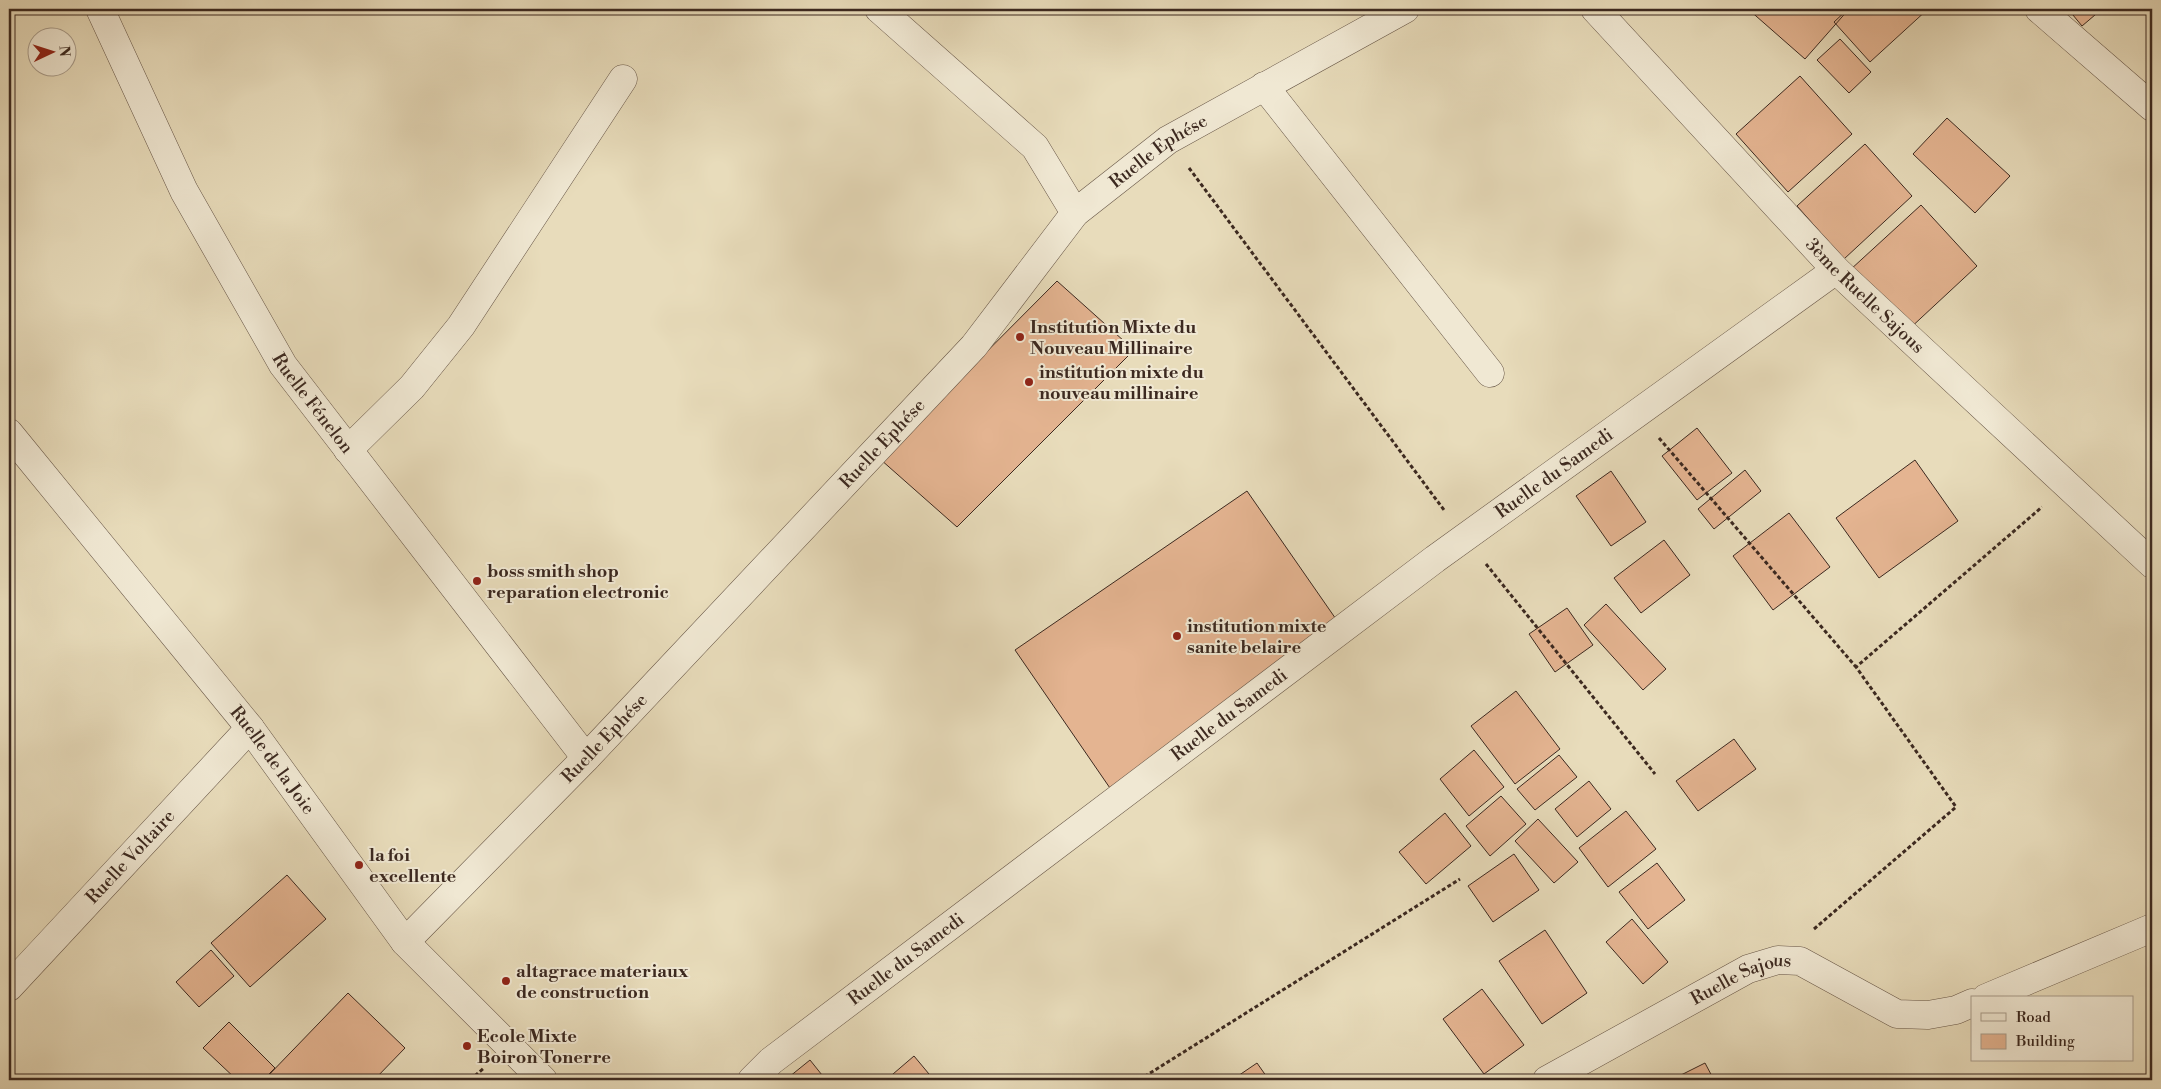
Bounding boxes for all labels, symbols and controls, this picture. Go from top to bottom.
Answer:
north arrow [28,28,78,78]
text: N [55,45,73,57]
street label: Ruelle Ephése [1105,109,1212,194]
street label: 3ème Ruelle Sajous [1800,234,1929,359]
place label: Institution Mixte du Nouveau Millinaire [1030,316,1196,360]
marker: Institution Mixte du Nouveau Millinaire [1014,331,1026,343]
street label: Ruelle Fénelon [267,349,358,459]
place label: institution mixte du nouveau millinaire [1039,361,1204,405]
marker: institution mixte du nouveau millinaire [1023,376,1035,388]
street label: Ruelle Ephése [835,394,930,494]
street label: Ruelle du Samedi [1491,423,1618,524]
place label: boss smith shop reparation electronic [487,560,669,604]
marker: boss smith shop reparation electronic [471,575,483,587]
place label: institution mixte sanite belaire [1187,615,1327,659]
marker: institution mixte sanite belaire [1171,630,1183,642]
street label: Ruelle du Samedi [1166,664,1292,767]
street label: Ruelle Ephése [557,689,653,788]
street label: Ruelle de la Joie [225,701,320,819]
street label: Ruelle Voltaire [81,805,180,909]
place label: la foi excellente [369,844,457,888]
marker: la foi excellente [353,859,365,871]
street label: Ruelle du Samedi [843,908,969,1011]
street label: Ruelle Sajous [1687,949,1792,1010]
place label: altagrace materiaux de construction [516,960,689,1004]
marker: altagrace materiaux de construction [500,975,512,987]
legend [1971,996,2134,1062]
text: Road [2016,1008,2051,1027]
place label: Ecole Mixte Boiron Tonerre [477,1025,611,1069]
text: Building [2015,1032,2075,1051]
marker: Ecole Mixte Boiron Tonerre [461,1040,473,1052]

